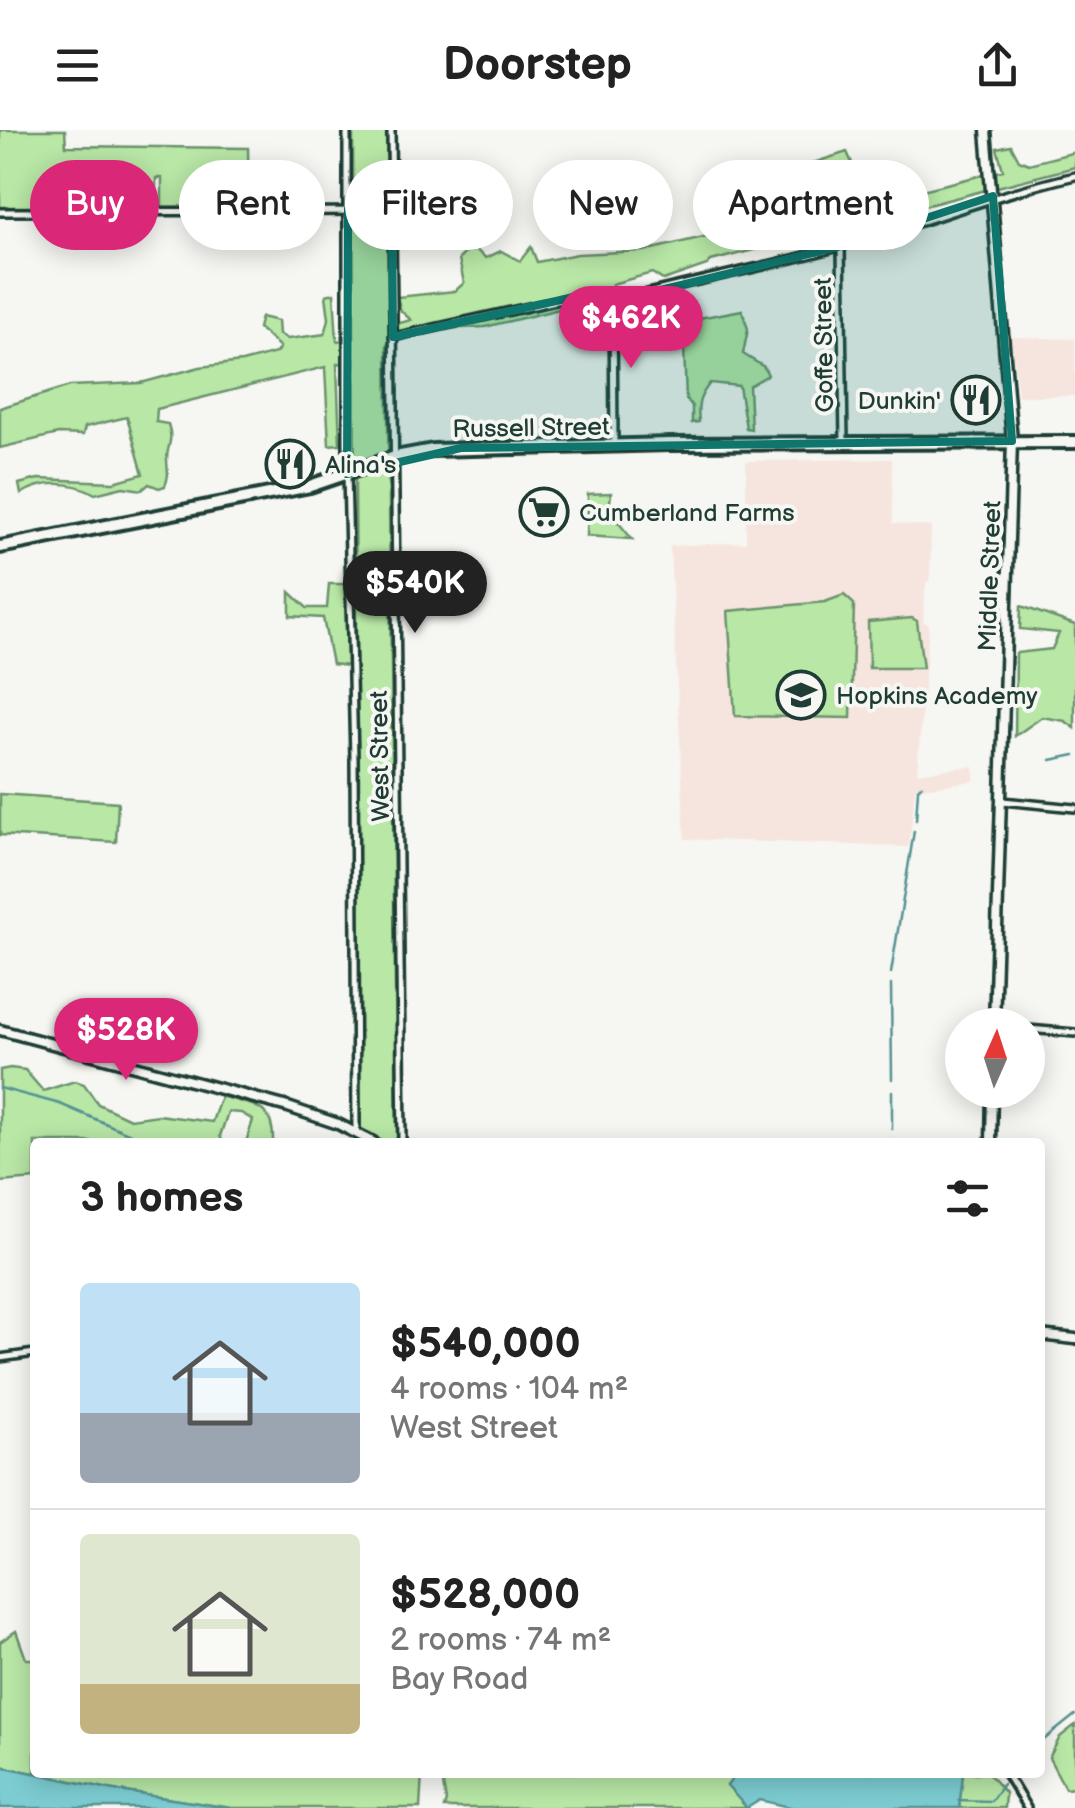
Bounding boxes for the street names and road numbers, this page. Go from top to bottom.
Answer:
street label: Goffe Street [808,277,841,413]
street label: Russell Street [452,412,610,445]
street label: Middle Street [972,500,1009,652]
street label: West Street [364,690,397,822]

